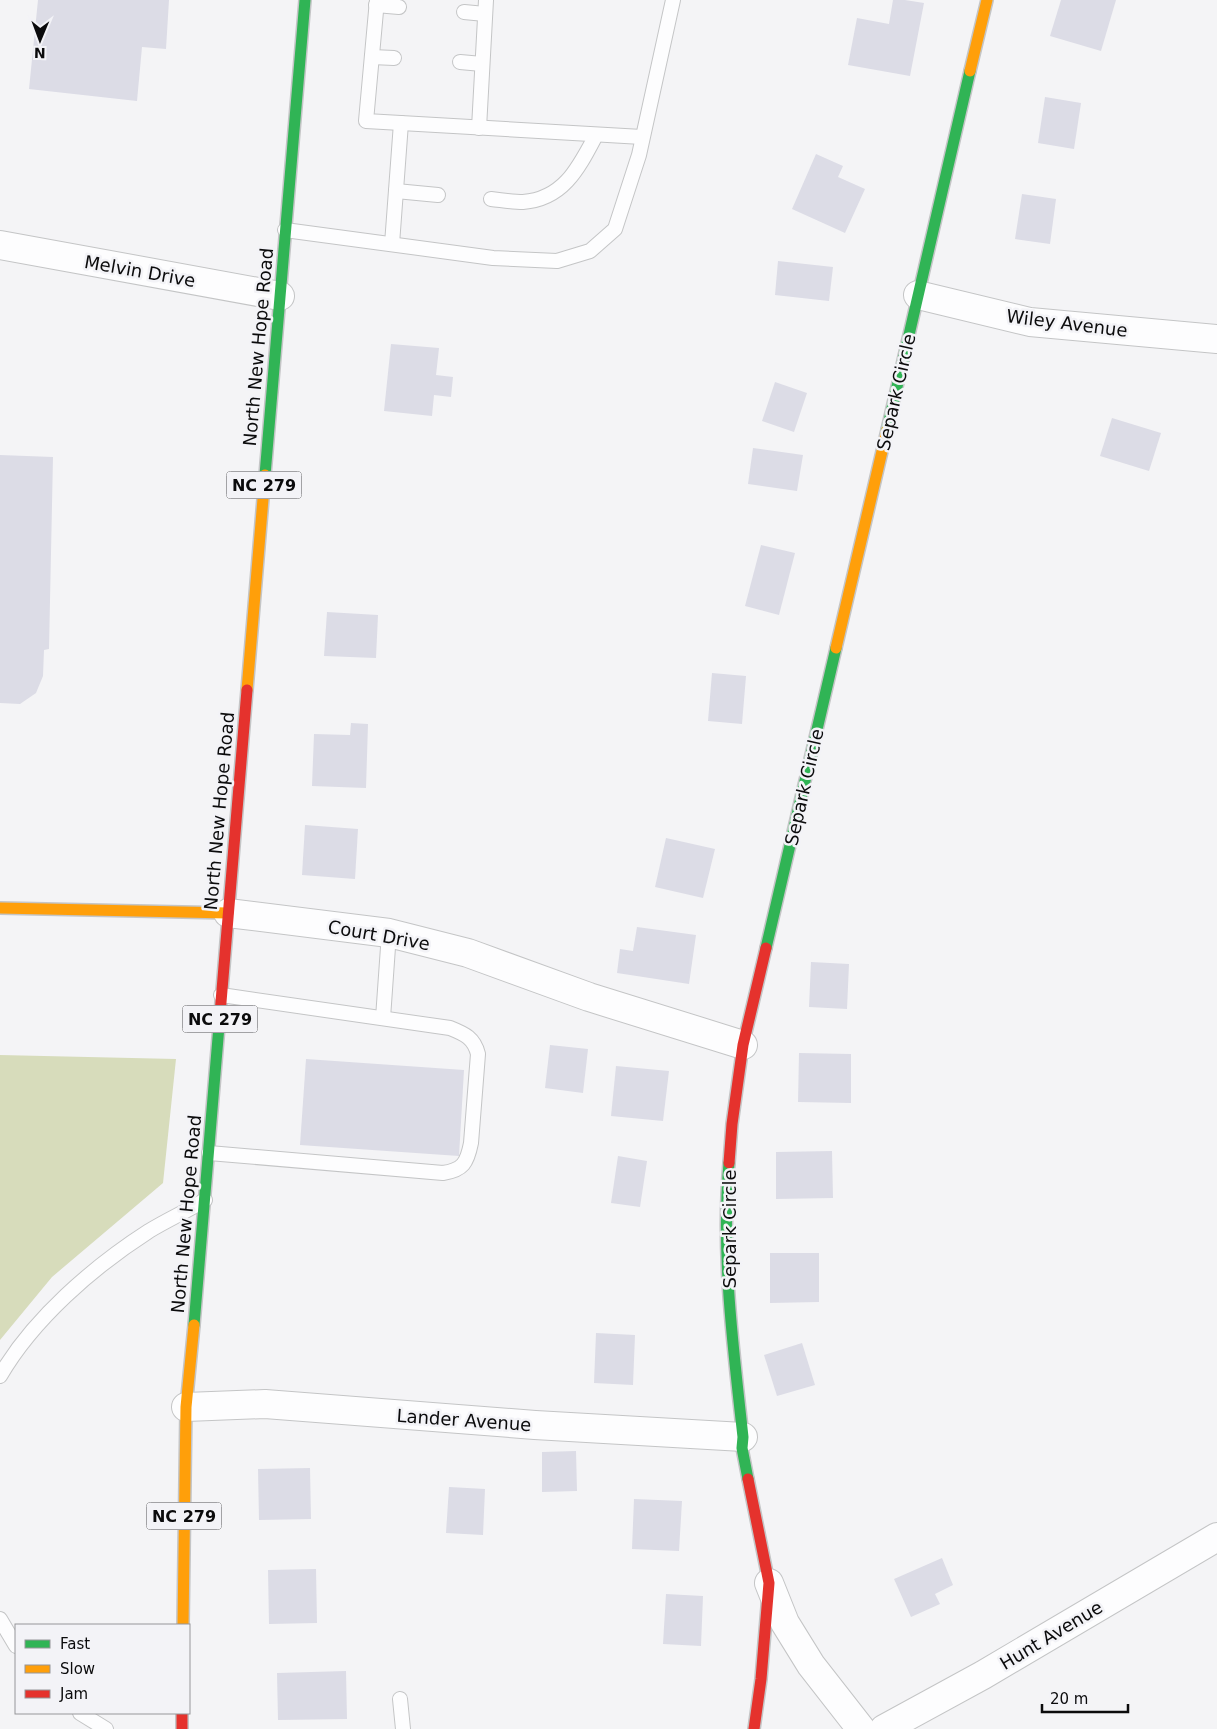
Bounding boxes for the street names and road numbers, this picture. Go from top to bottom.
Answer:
street label: North New Hope Road [239,247,277,447]
street label: Melvin Drive [83,251,197,291]
street label: Wiley Avenue [1005,305,1129,341]
street label: Separk Circle [872,332,920,452]
road number: NC 279 [226,472,302,498]
street label: North New Hope Road [200,711,238,911]
street label: Separk Circle [780,727,828,847]
street label: Court Drive [326,916,432,954]
road number: NC 279 [182,1006,258,1032]
street label: North New Hope Road [167,1114,205,1314]
street label: Separk Circle [719,1169,740,1289]
street label: Lander Avenue [396,1405,532,1435]
road number: NC 279 [146,1502,222,1530]
street label: Hunt Avenue [996,1596,1106,1674]

